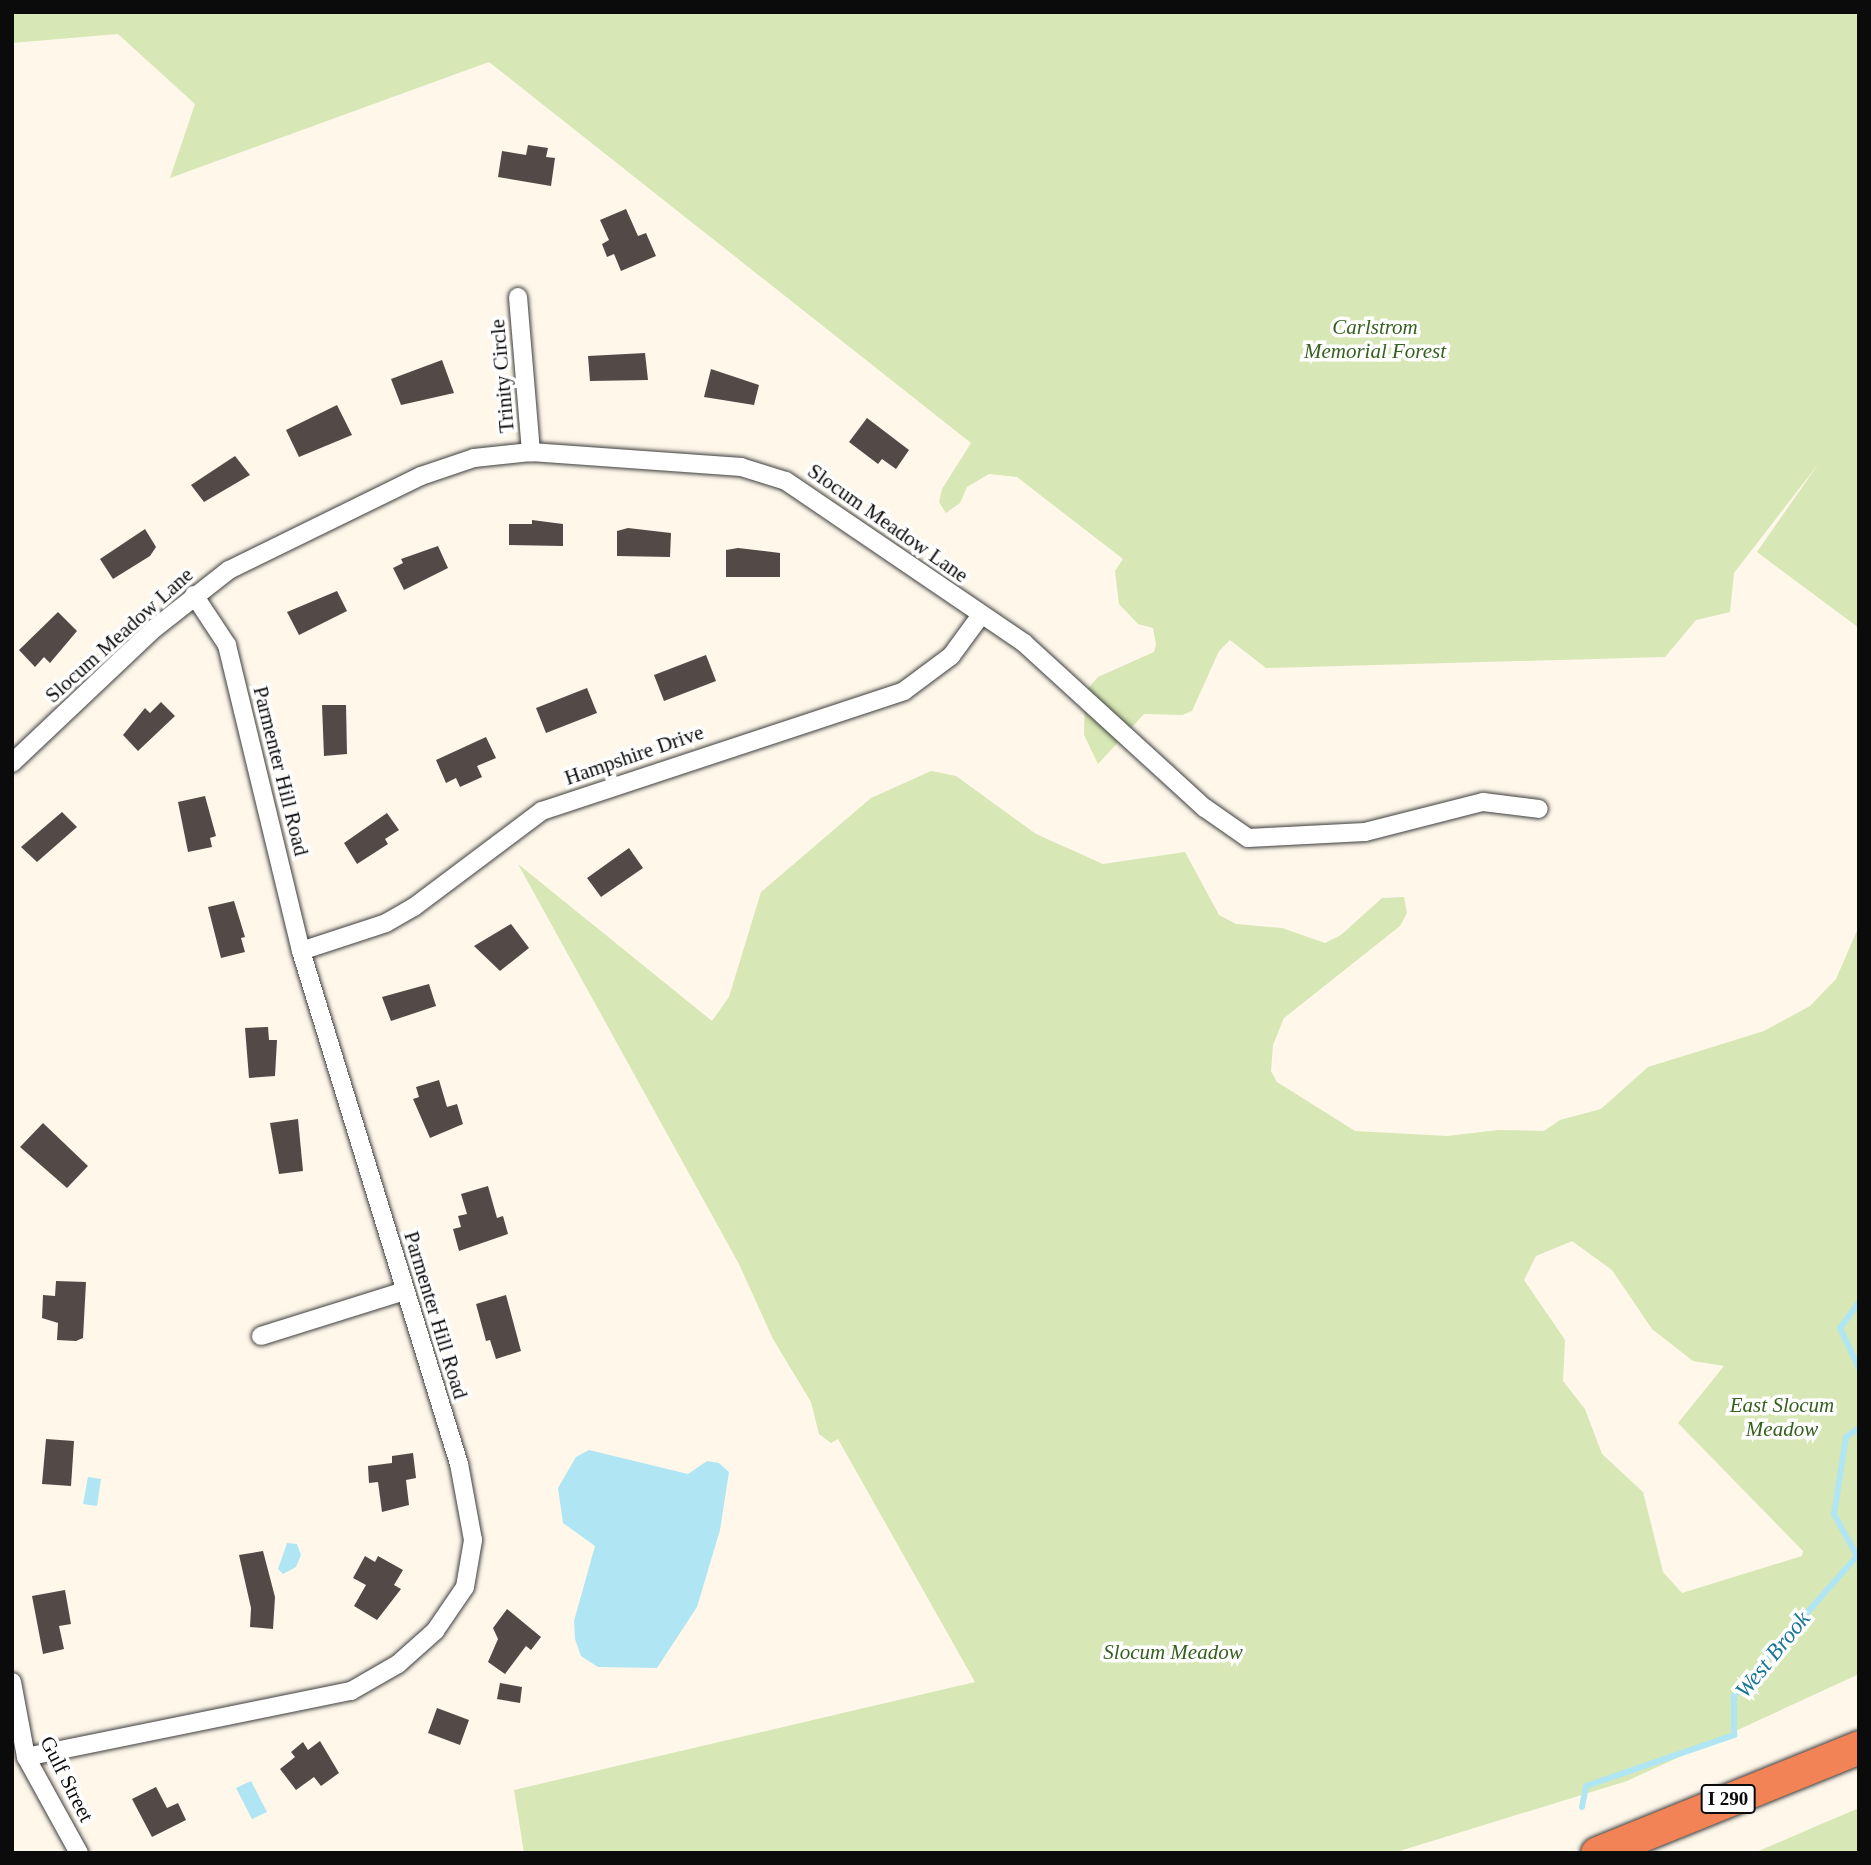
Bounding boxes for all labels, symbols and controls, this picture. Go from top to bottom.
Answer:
park label: Carlstrom Memorial Forest [1304,314,1446,364]
street label: Trinity Circle [484,318,520,434]
street label: Slocum Meadow Lane [803,458,973,588]
street label: Slocum Meadow Lane [40,562,198,708]
street label: Parmenter Hill Road [248,684,314,858]
street label: Hampshire Drive [561,719,707,791]
street label: Parmenter Hill Road [399,1228,473,1402]
park label: East Slocum Meadow [1730,1392,1834,1442]
water label: West Brook [1730,1606,1816,1704]
park label: Slocum Meadow [1103,1639,1243,1665]
street label: Gulf Street [35,1732,99,1826]
road number: I 290 [1700,1784,1756,1814]

